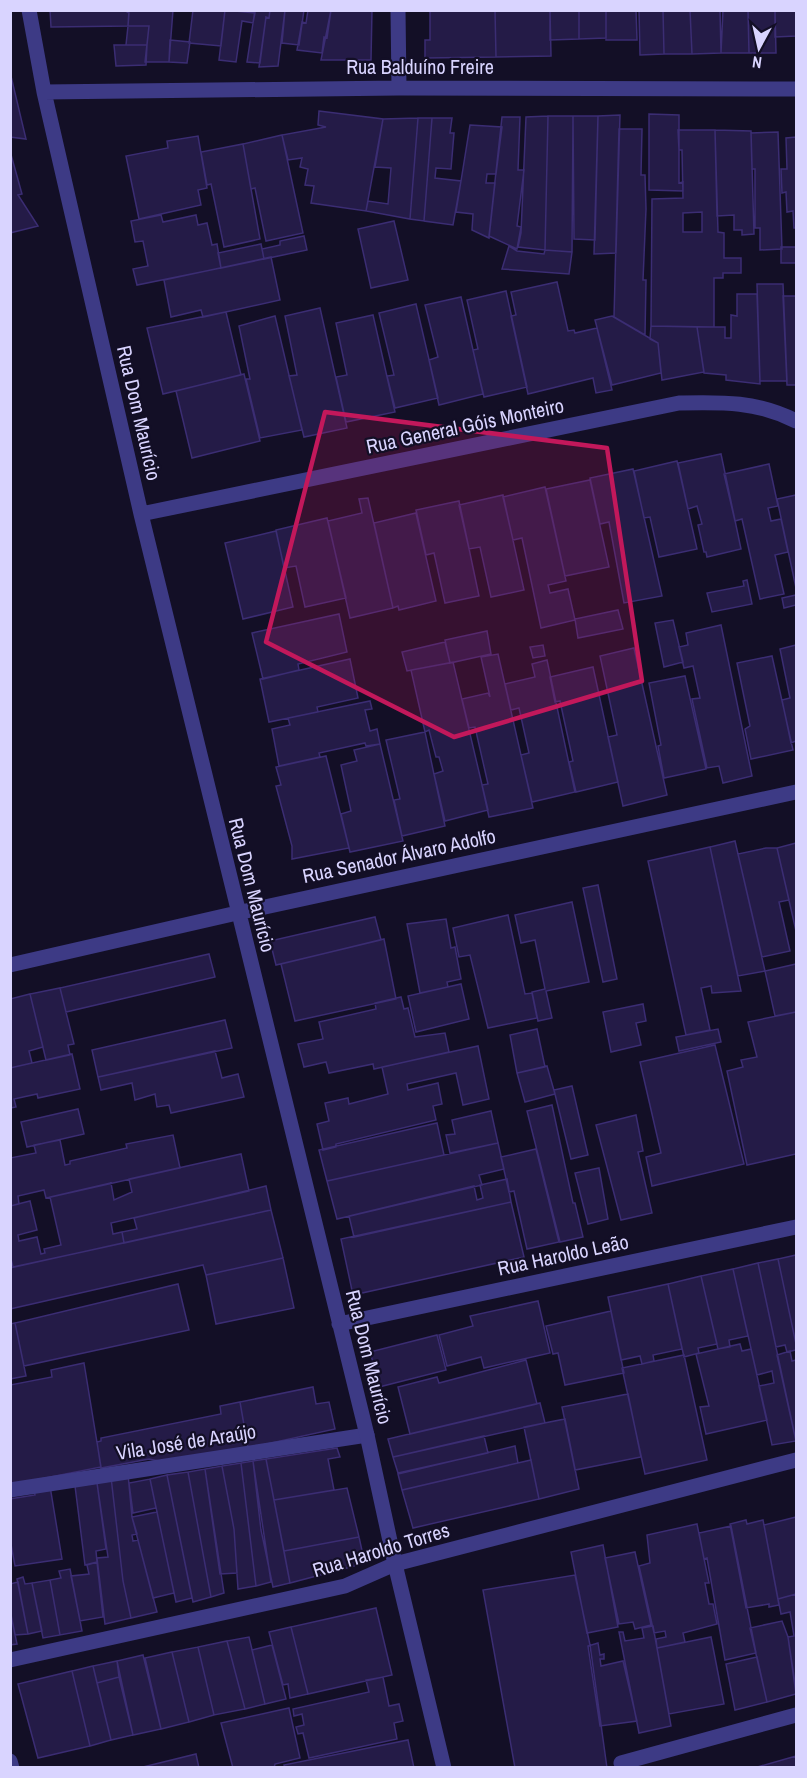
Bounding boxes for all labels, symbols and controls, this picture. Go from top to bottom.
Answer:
north arrow [729,18,789,78]
text: N [751,51,763,74]
street label: Rua Balduíno Freire [346,53,494,80]
street label: Rua Dom Maurício [111,343,168,483]
street label: Rua General Góis Monteiro [364,391,566,460]
street label: Rua Dom Maurício [223,815,282,955]
street label: Rua Senador Álvaro Adolfo [300,822,498,889]
street label: Rua Haroldo Leão [495,1227,631,1282]
street label: Rua Dom Maurício [340,1287,399,1427]
street label: Vila José de Araújo [114,1417,258,1466]
street label: Rua Haroldo Torres [309,1516,453,1583]

